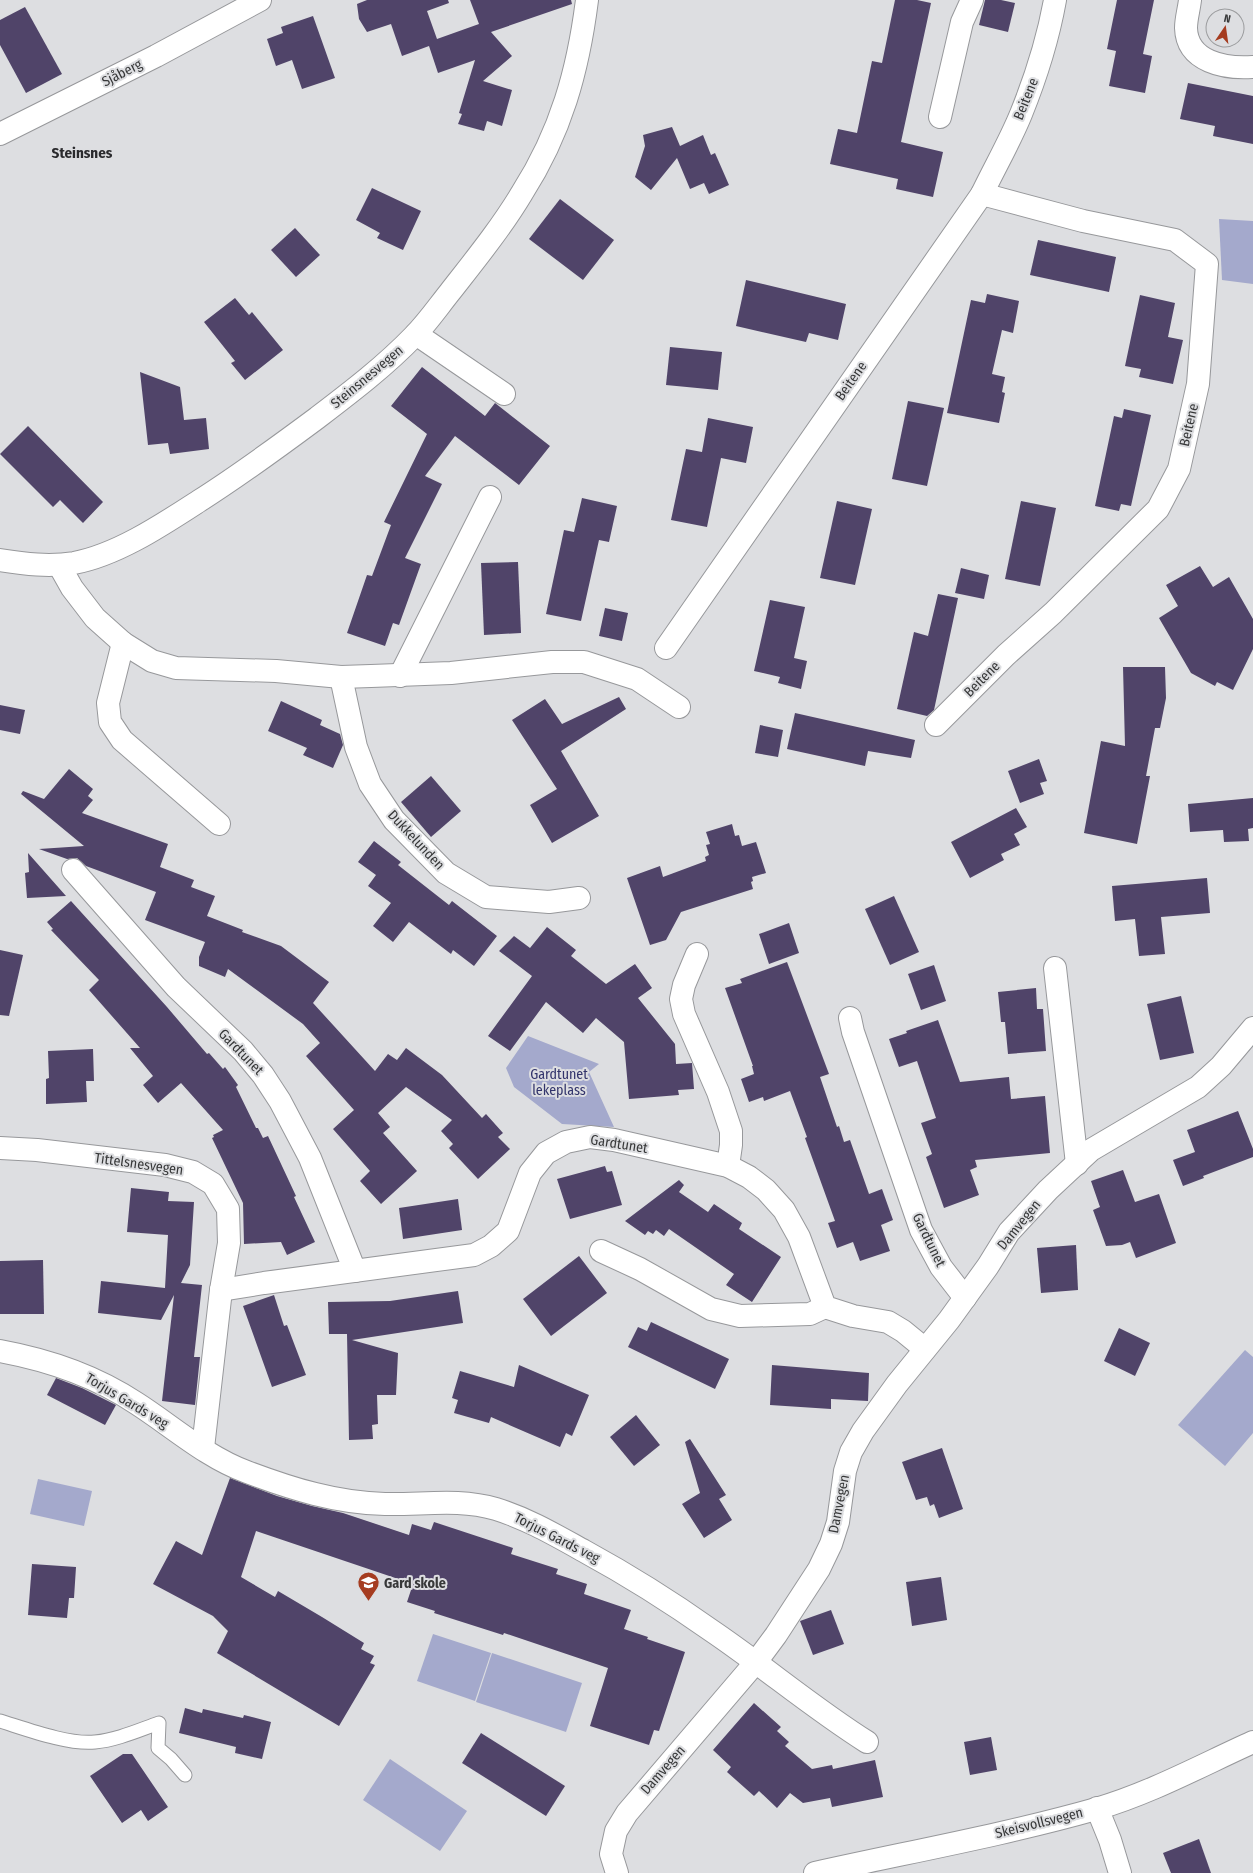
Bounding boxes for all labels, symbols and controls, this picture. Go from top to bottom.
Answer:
north arrow [1205,8,1245,48]
text: N [1222,12,1232,26]
street label: Sjåberg [99,55,145,90]
street label: Beitene [1010,75,1042,122]
district label: Steinsnes [52,144,113,162]
street label: Steinsnesvegen [327,342,407,412]
street label: Beitene [832,358,871,404]
street label: Beitene [1176,402,1202,448]
street label: Beitene [961,657,1004,700]
street label: Dukkelunden [384,807,448,873]
street label: Gardtunet [215,1025,267,1079]
park label: Gardtunet lekeplass [530,1066,588,1099]
street label: Gardtunet [589,1131,649,1157]
street label: Tittelsnesvegen [94,1149,184,1179]
street label: Damvegen [994,1197,1044,1253]
street label: Gardtunet [909,1210,949,1270]
street label: Torjus Gards veg [82,1370,172,1433]
street label: Damvegen [825,1473,853,1535]
street label: Torjus Gards veg [511,1509,603,1567]
school or university icon: Gard skole [356,1570,382,1603]
place label: Gard skole [384,1575,446,1592]
street label: Damvegen [637,1742,689,1798]
street label: Skeisvollsvegen [993,1804,1085,1842]

